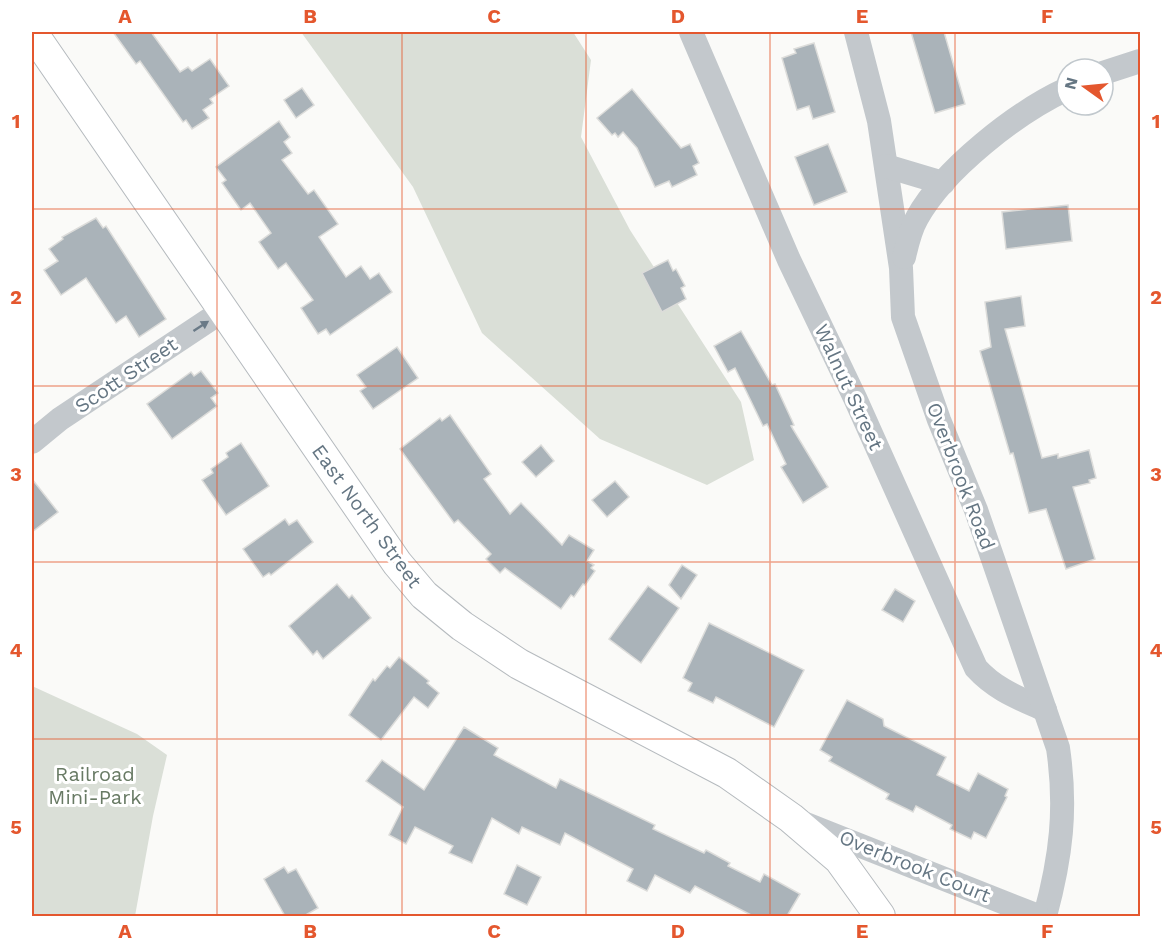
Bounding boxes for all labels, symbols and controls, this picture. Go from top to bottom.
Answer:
text: A [118,4,132,28]
text: B [303,4,317,28]
text: C [487,4,501,28]
text: D [671,4,685,28]
text: E [856,4,868,28]
text: F [1041,4,1053,28]
north arrow [1055,57,1115,117]
text: N [1060,75,1082,91]
text: 1 [12,109,20,133]
text: 1 [1152,109,1160,133]
text: 2 [10,285,22,309]
text: 2 [1150,285,1162,309]
one-way arrow [192,320,209,331]
street label: Walnut Street [809,320,889,454]
street label: Scott Street [70,332,182,418]
street label: Overbrook Road [922,399,1000,553]
street label: East North Street [307,439,428,593]
text: 3 [10,462,22,486]
text: 3 [1150,462,1162,486]
text: 4 [10,638,23,662]
text: 4 [1150,638,1163,662]
park label: Railroad Mini-Park [48,762,142,809]
text: 5 [10,815,22,839]
text: 5 [1150,815,1162,839]
street label: Overbrook Court [836,825,995,908]
text: A [118,919,132,943]
text: B [303,919,317,943]
text: C [487,919,501,943]
text: D [671,919,685,943]
text: E [856,919,868,943]
text: F [1041,919,1053,943]

